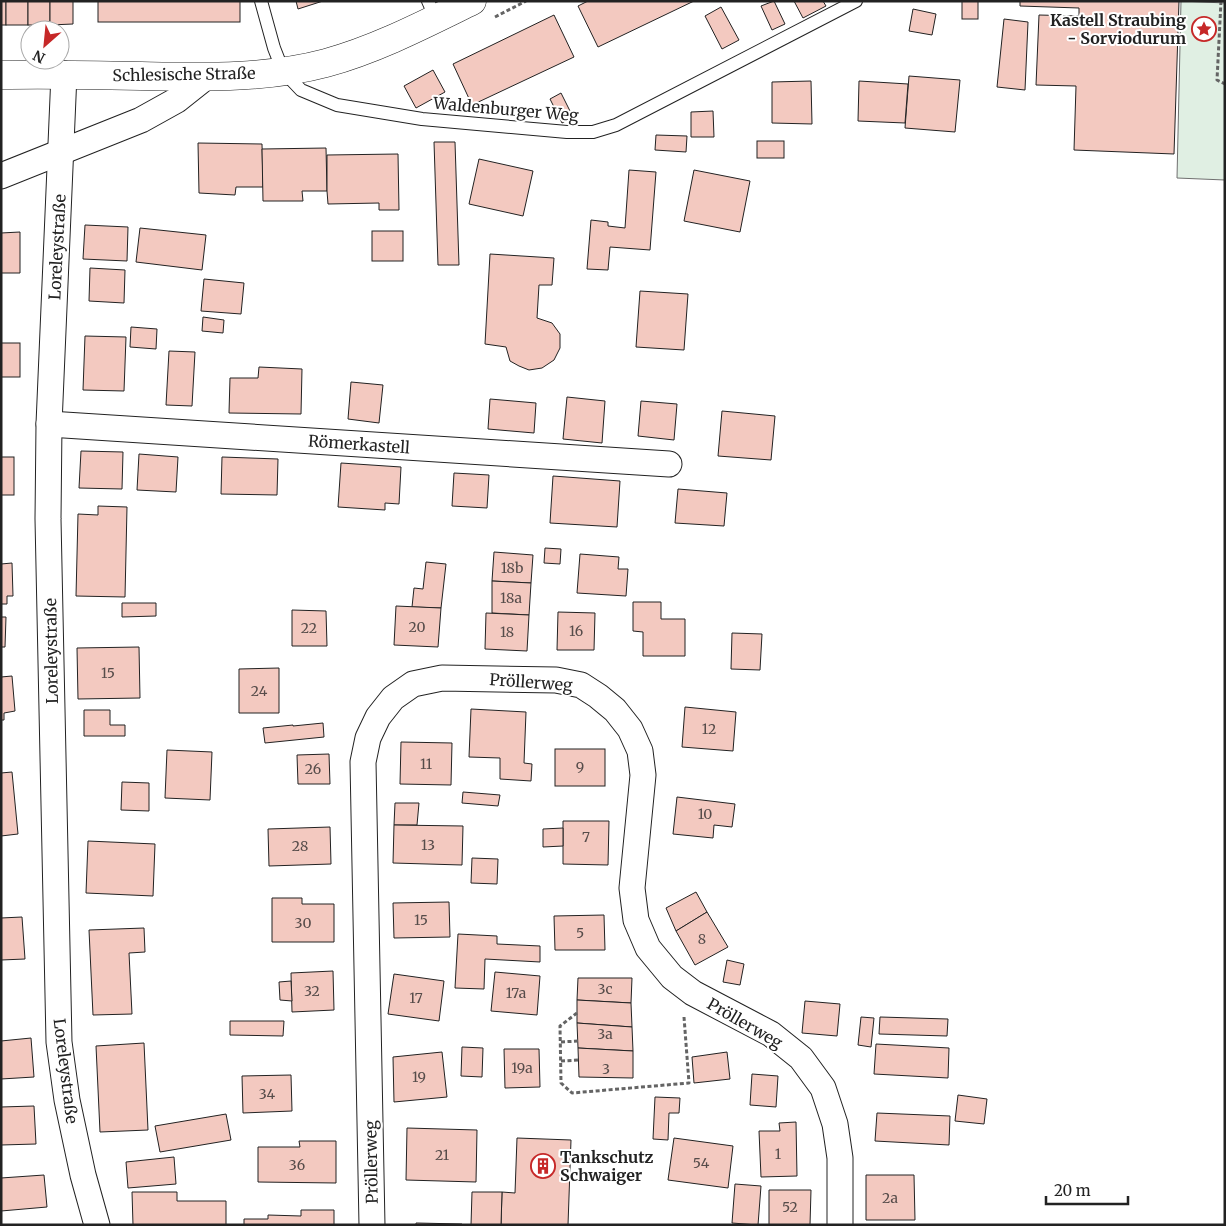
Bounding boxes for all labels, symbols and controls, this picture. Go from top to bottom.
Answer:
place label: Kastell Straubing - Sorviodurum [1050,10,1186,48]
place icon: Kastell Straubing - Sorviodurum [1191,16,1217,42]
north arrow [20,20,70,70]
text: N [30,46,48,67]
street label: Schlesische Straße [112,63,256,85]
street label: Waldenburger Weg [431,93,580,125]
street label: Loreleystraße [44,194,70,300]
street label: Römerkastell [307,430,411,458]
house number: 18b [501,559,523,577]
house number: 18a [500,589,522,607]
street label: Loreleystraße [40,598,62,704]
house number: 20 [408,618,426,636]
house number: 22 [301,619,317,637]
house number: 16 [569,622,583,640]
house number: 18 [500,623,514,641]
house number: 15 [101,664,115,682]
street label: Pröllerweg [489,669,574,695]
house number: 24 [251,682,268,700]
house number: 12 [702,720,716,738]
house number: 11 [420,755,432,773]
house number: 9 [576,758,584,776]
house number: 26 [305,760,321,778]
house number: 10 [698,805,712,823]
house number: 7 [582,828,590,846]
house number: 13 [421,836,435,854]
house number: 28 [292,837,308,855]
house number: 15 [414,911,428,929]
house number: 30 [295,914,311,932]
house number: 5 [576,924,584,942]
house number: 8 [698,930,706,948]
house number: 3c [597,980,613,998]
house number: 32 [304,982,320,1000]
house number: 17a [506,984,527,1002]
house number: 17 [409,989,423,1007]
street label: Pröllerweg [704,993,786,1053]
street label: Loreleystraße [50,1017,82,1125]
house number: 3a [597,1025,613,1043]
house number: 19a [511,1059,533,1077]
house number: 3 [602,1060,610,1078]
house number: 19 [412,1068,426,1086]
house number: 34 [259,1085,276,1103]
street label: Pröllerweg [360,1120,382,1204]
house number: 1 [775,1145,781,1163]
house number: 21 [435,1146,449,1164]
place label: Tankschutz Schwaiger [560,1147,654,1185]
building icon: Tankschutz Schwaiger [530,1153,556,1179]
house number: 54 [693,1154,710,1172]
house number: 36 [289,1156,305,1174]
scale bar [1046,1174,1128,1206]
text: 20 m [1054,1181,1091,1200]
house number: 2a [882,1189,898,1207]
house number: 52 [782,1198,798,1216]

